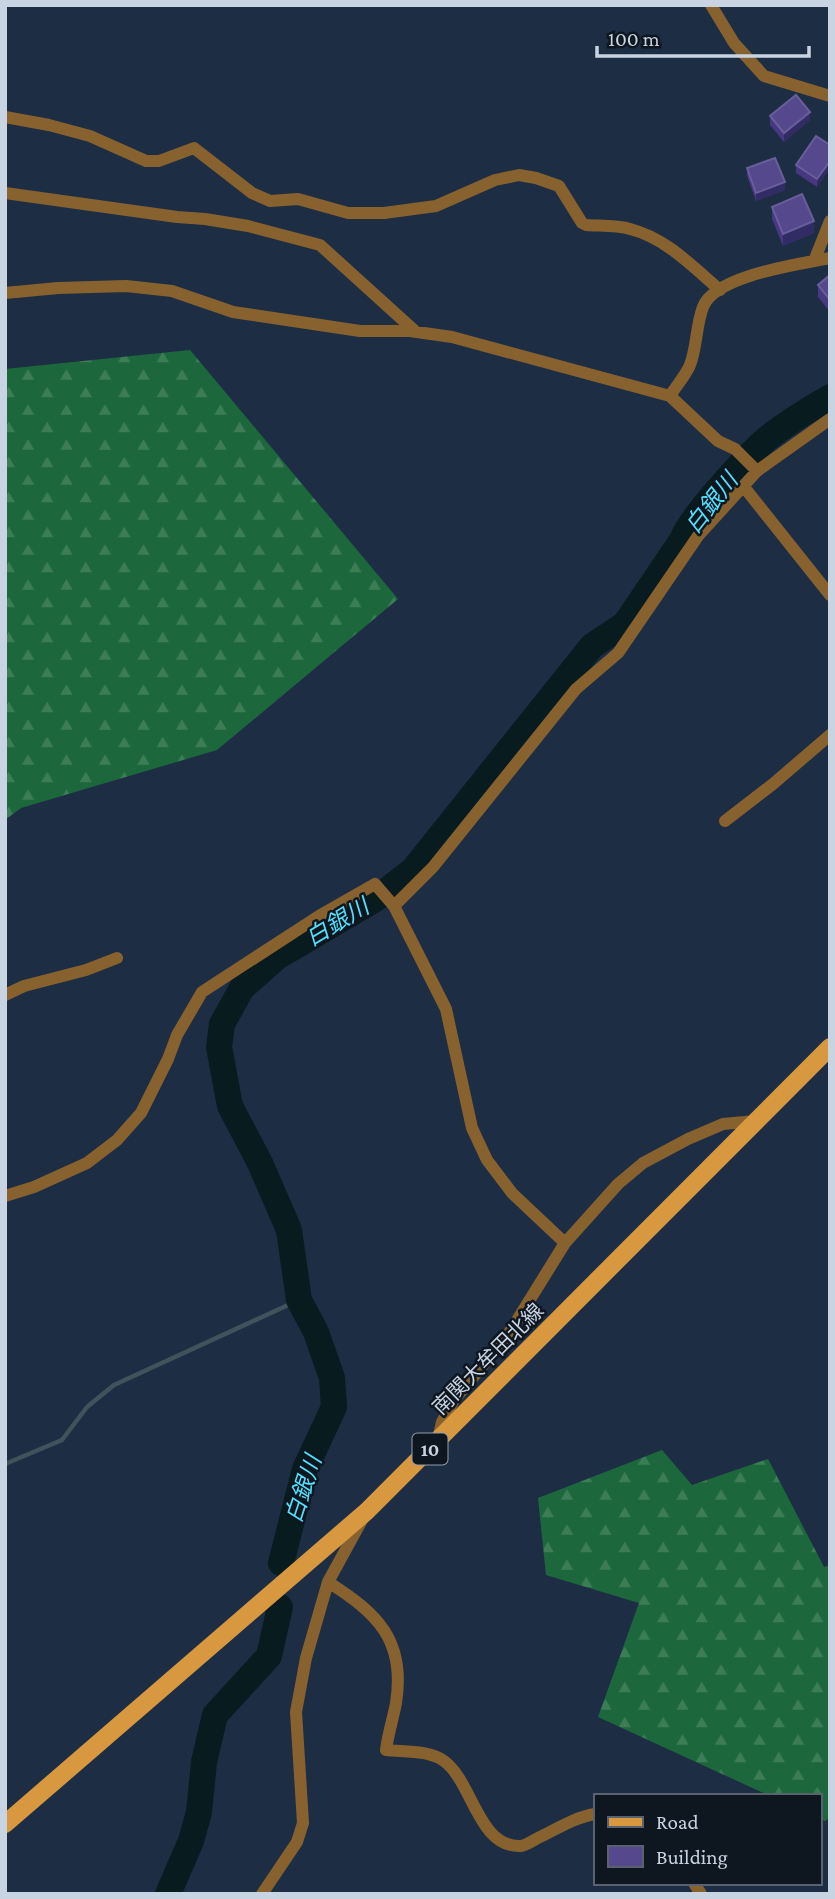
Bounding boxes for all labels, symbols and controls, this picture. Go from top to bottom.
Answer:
scale bar [597,14,809,58]
text: 100 m [608,27,660,51]
water label: 白銀川 [680,465,744,538]
water label: 白銀川 [301,892,376,951]
street label: 南関大牟田北線 [428,1299,548,1419]
road number: 10 [412,1434,448,1464]
water label: 白銀川 [280,1449,327,1526]
legend [594,1794,821,1885]
text: Road [656,1810,699,1834]
text: Building [656,1845,728,1869]

